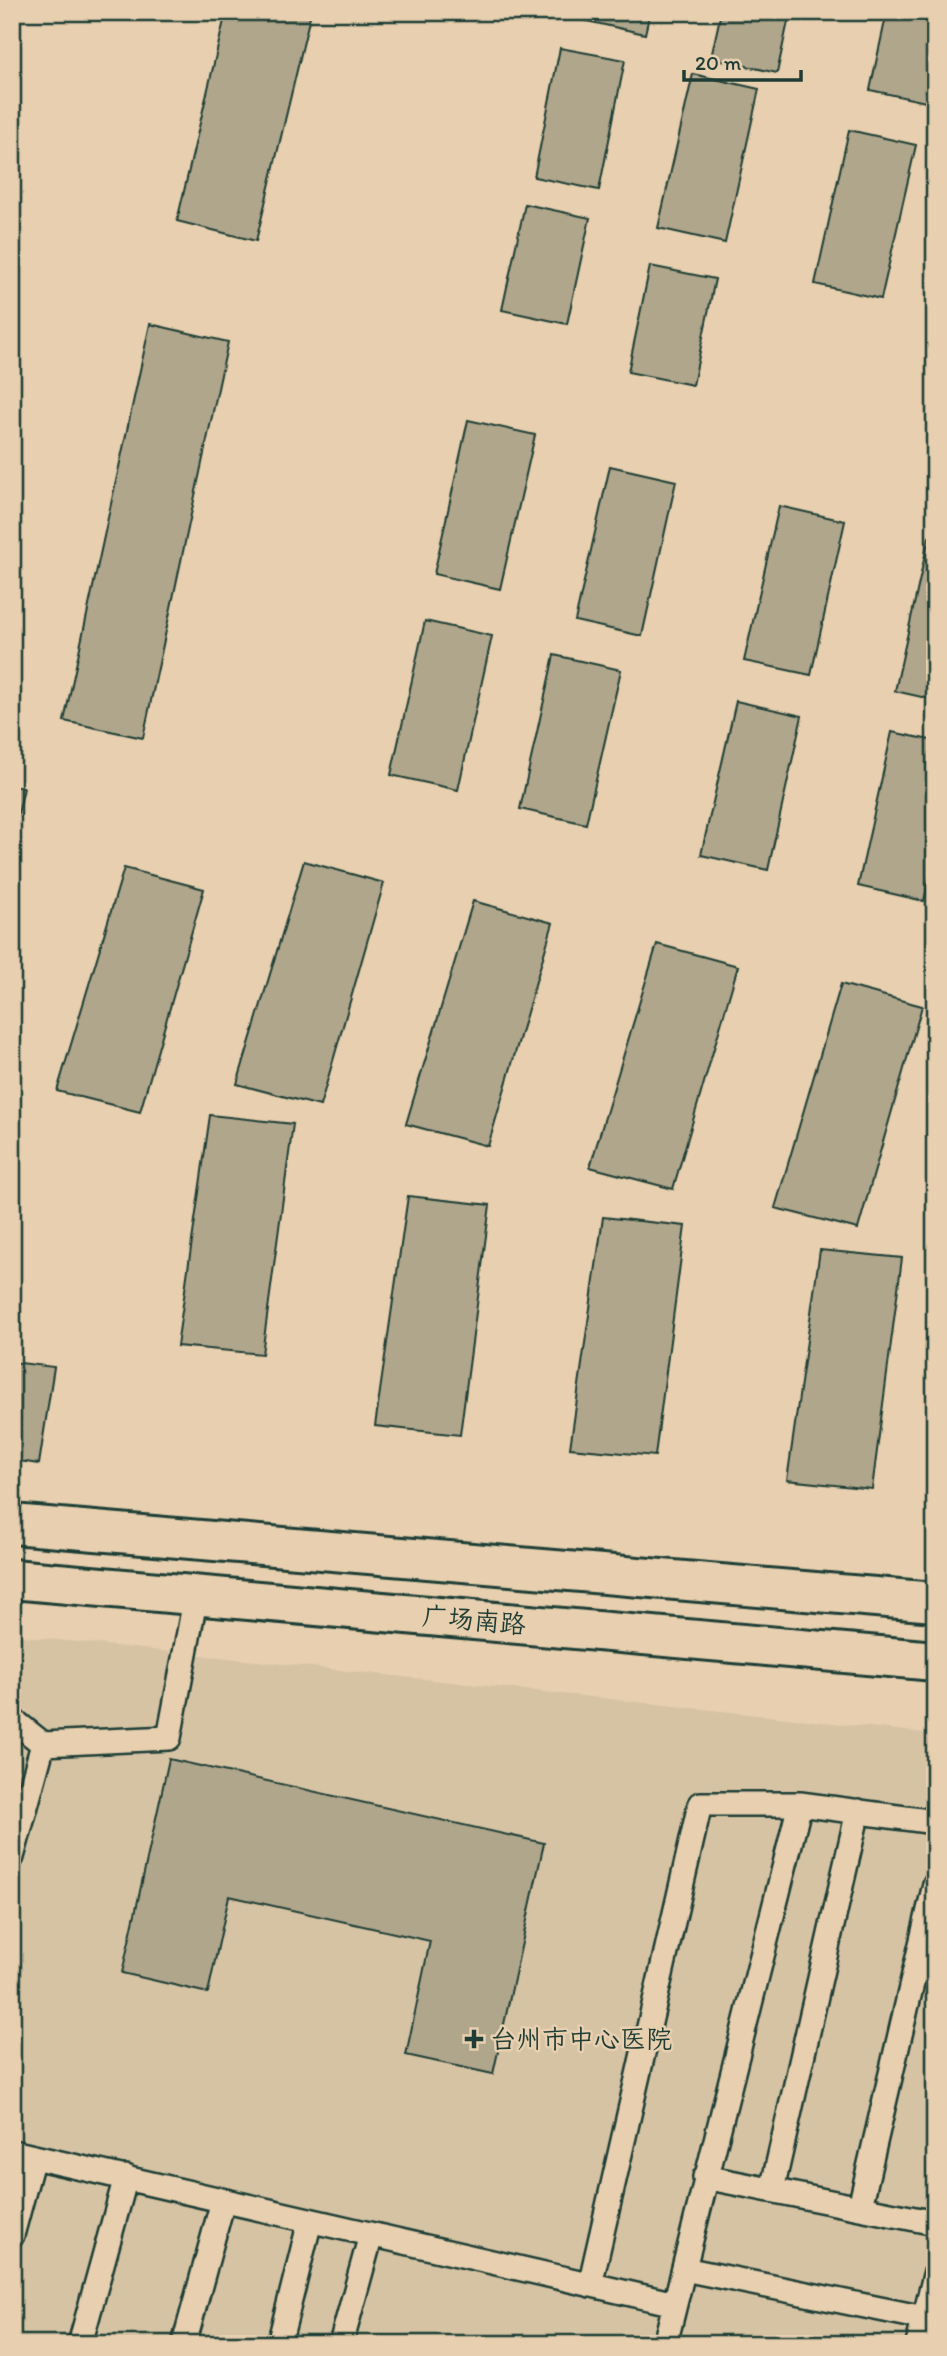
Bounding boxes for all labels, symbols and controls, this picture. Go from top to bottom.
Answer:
scale bar [684,38,802,82]
text: 20 m [695,50,742,75]
street label: 广场南路 [421,1600,527,1640]
place label: 台州市中心医院 [490,2023,672,2055]
marker: 台州市中心医院 [464,2029,484,2049]

